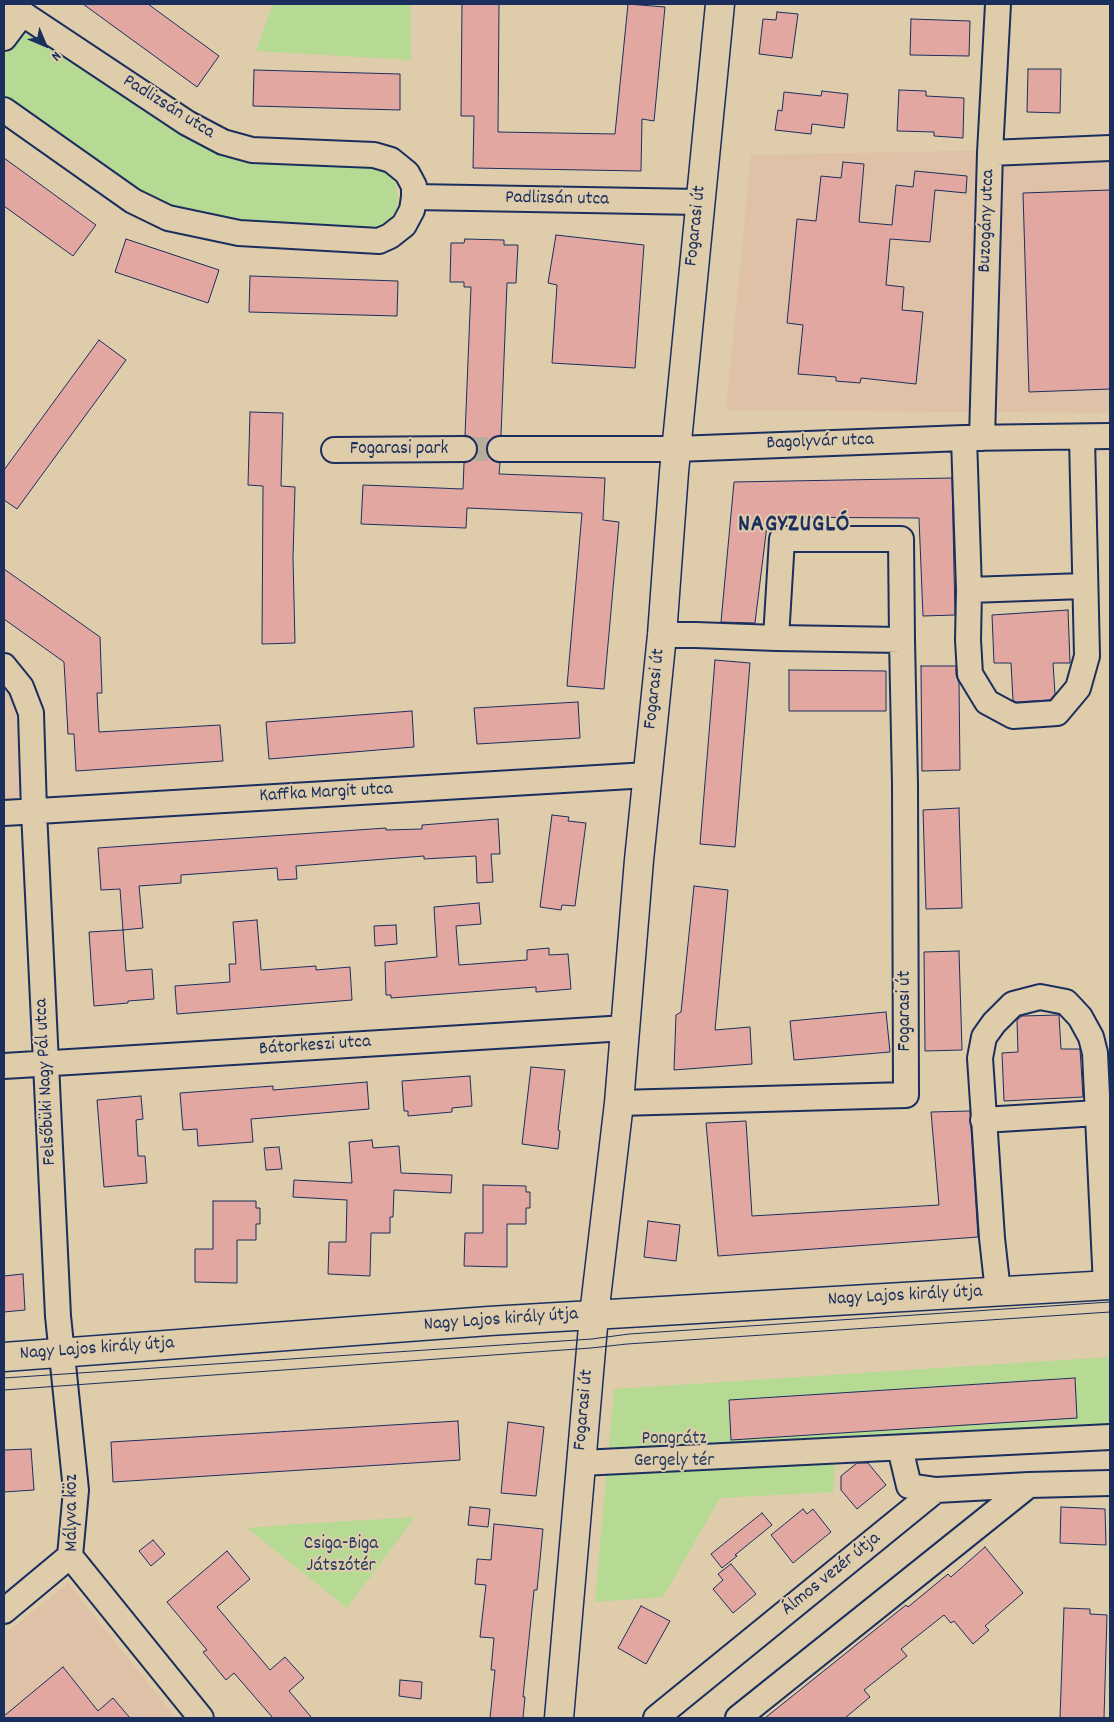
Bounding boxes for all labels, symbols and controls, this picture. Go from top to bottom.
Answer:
north arrow [20,20,70,70]
text: N [46,46,65,65]
street label: Padlizsán utca [118,71,218,145]
street label: Buzogány utca [975,169,1001,273]
street label: Fogarasi út [681,184,713,268]
street label: Padlizsán utca [505,188,609,212]
street label: Bagolyvár utca [766,430,874,456]
street label: Fogarasi park [350,439,448,461]
district label: NAGYZUGLÓ [737,513,851,541]
street label: Fogarasi út [640,647,672,731]
street label: Kaffka Margit utca [259,779,393,809]
street label: Fogarasi út [895,970,917,1052]
street label: Felsőbüki Nagy Pál utca [31,998,63,1166]
street label: Bátorkeszi utca [258,1032,372,1062]
street label: Nagy Lajos király útja [827,1282,983,1312]
street label: Nagy Lajos király útja [423,1304,579,1338]
street label: Nagy Lajos király útja [19,1333,175,1367]
street label: Fogarasi út [570,1369,600,1451]
park label: Pongrátz Gergely tér [634,1429,714,1473]
street label: Mályva köz [62,1474,84,1552]
street label: Álmos vezér útja [778,1528,886,1622]
park label: Csiga-Biga Játszótér [304,1534,378,1578]

